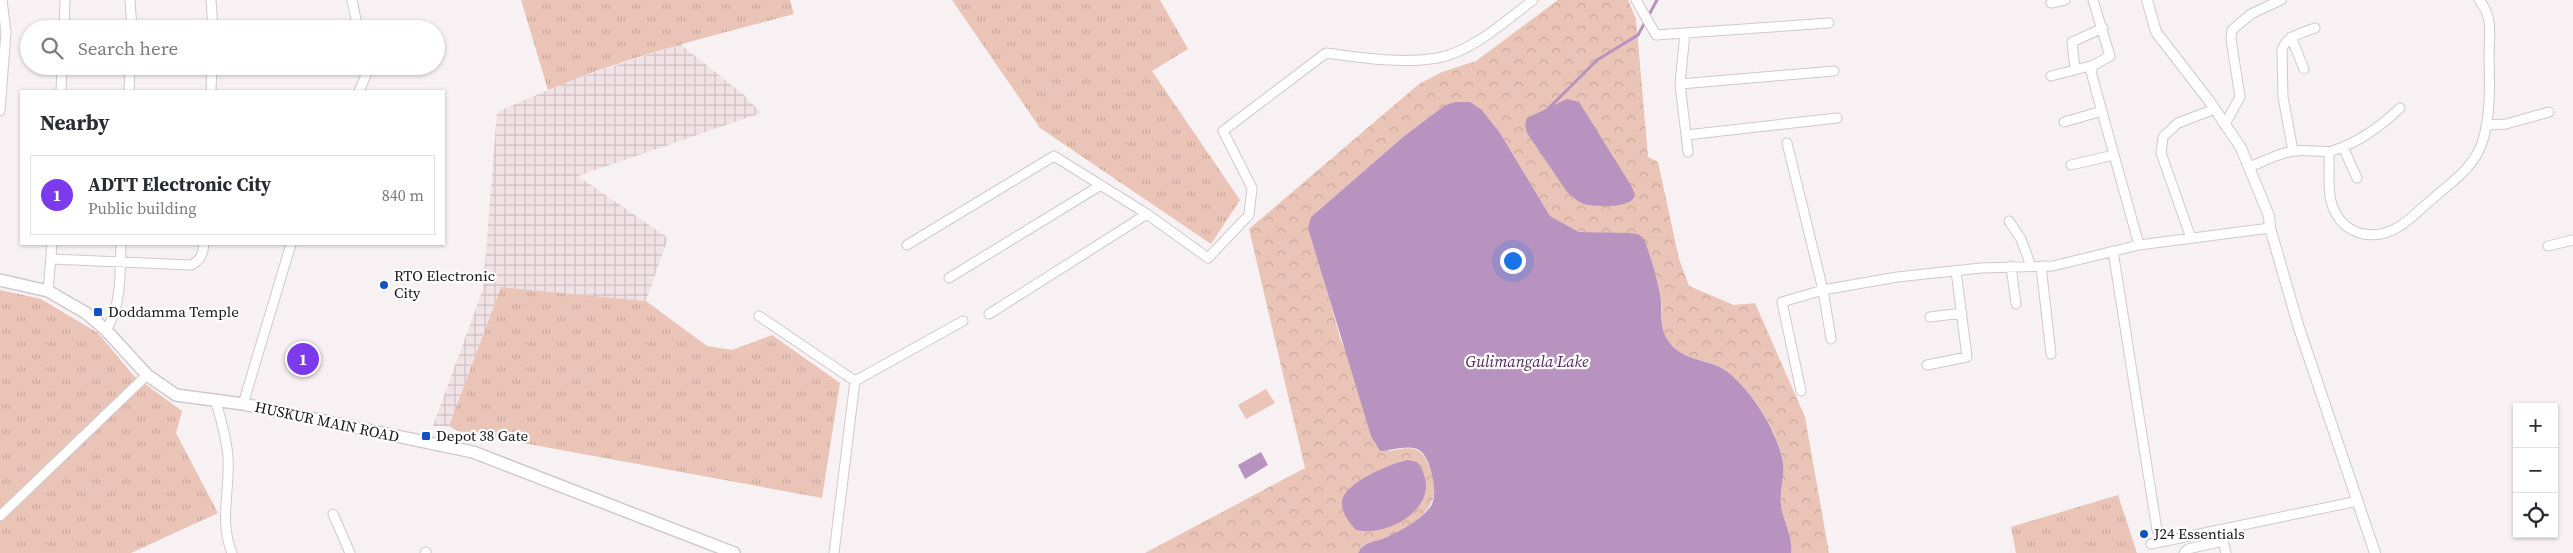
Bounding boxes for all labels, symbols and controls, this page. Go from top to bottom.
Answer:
search box [20,20,445,75]
icon: search [38,34,66,62]
text: Search here [78,35,178,61]
text: Nearby [40,108,110,137]
text: ADTT Electronic City [88,171,271,197]
text: 1 [53,184,61,206]
text: 840 m [382,184,424,206]
text: Public building [88,197,197,219]
your location [1500,248,1526,274]
place label: RTO Electronic City [394,265,495,303]
marker: RTO Electronic City [378,279,390,291]
place label: Doddamma Temple [108,301,239,322]
marker: Doddamma Temple [92,306,104,318]
pin: 1 [287,340,319,378]
water label: Gulimangala Lake [1466,350,1589,372]
street label: HUSKUR MAIN ROAD [253,396,401,447]
map controls [2513,403,2558,538]
button: + [2513,403,2558,448]
place label: Depot 38 Gate [436,425,529,446]
marker: Depot 38 Gate [420,430,432,442]
button: − [2513,448,2558,493]
button: locate [2513,493,2558,538]
place label: J24 Essentials [2153,523,2245,544]
marker: J24 Essentials [2138,528,2150,540]

